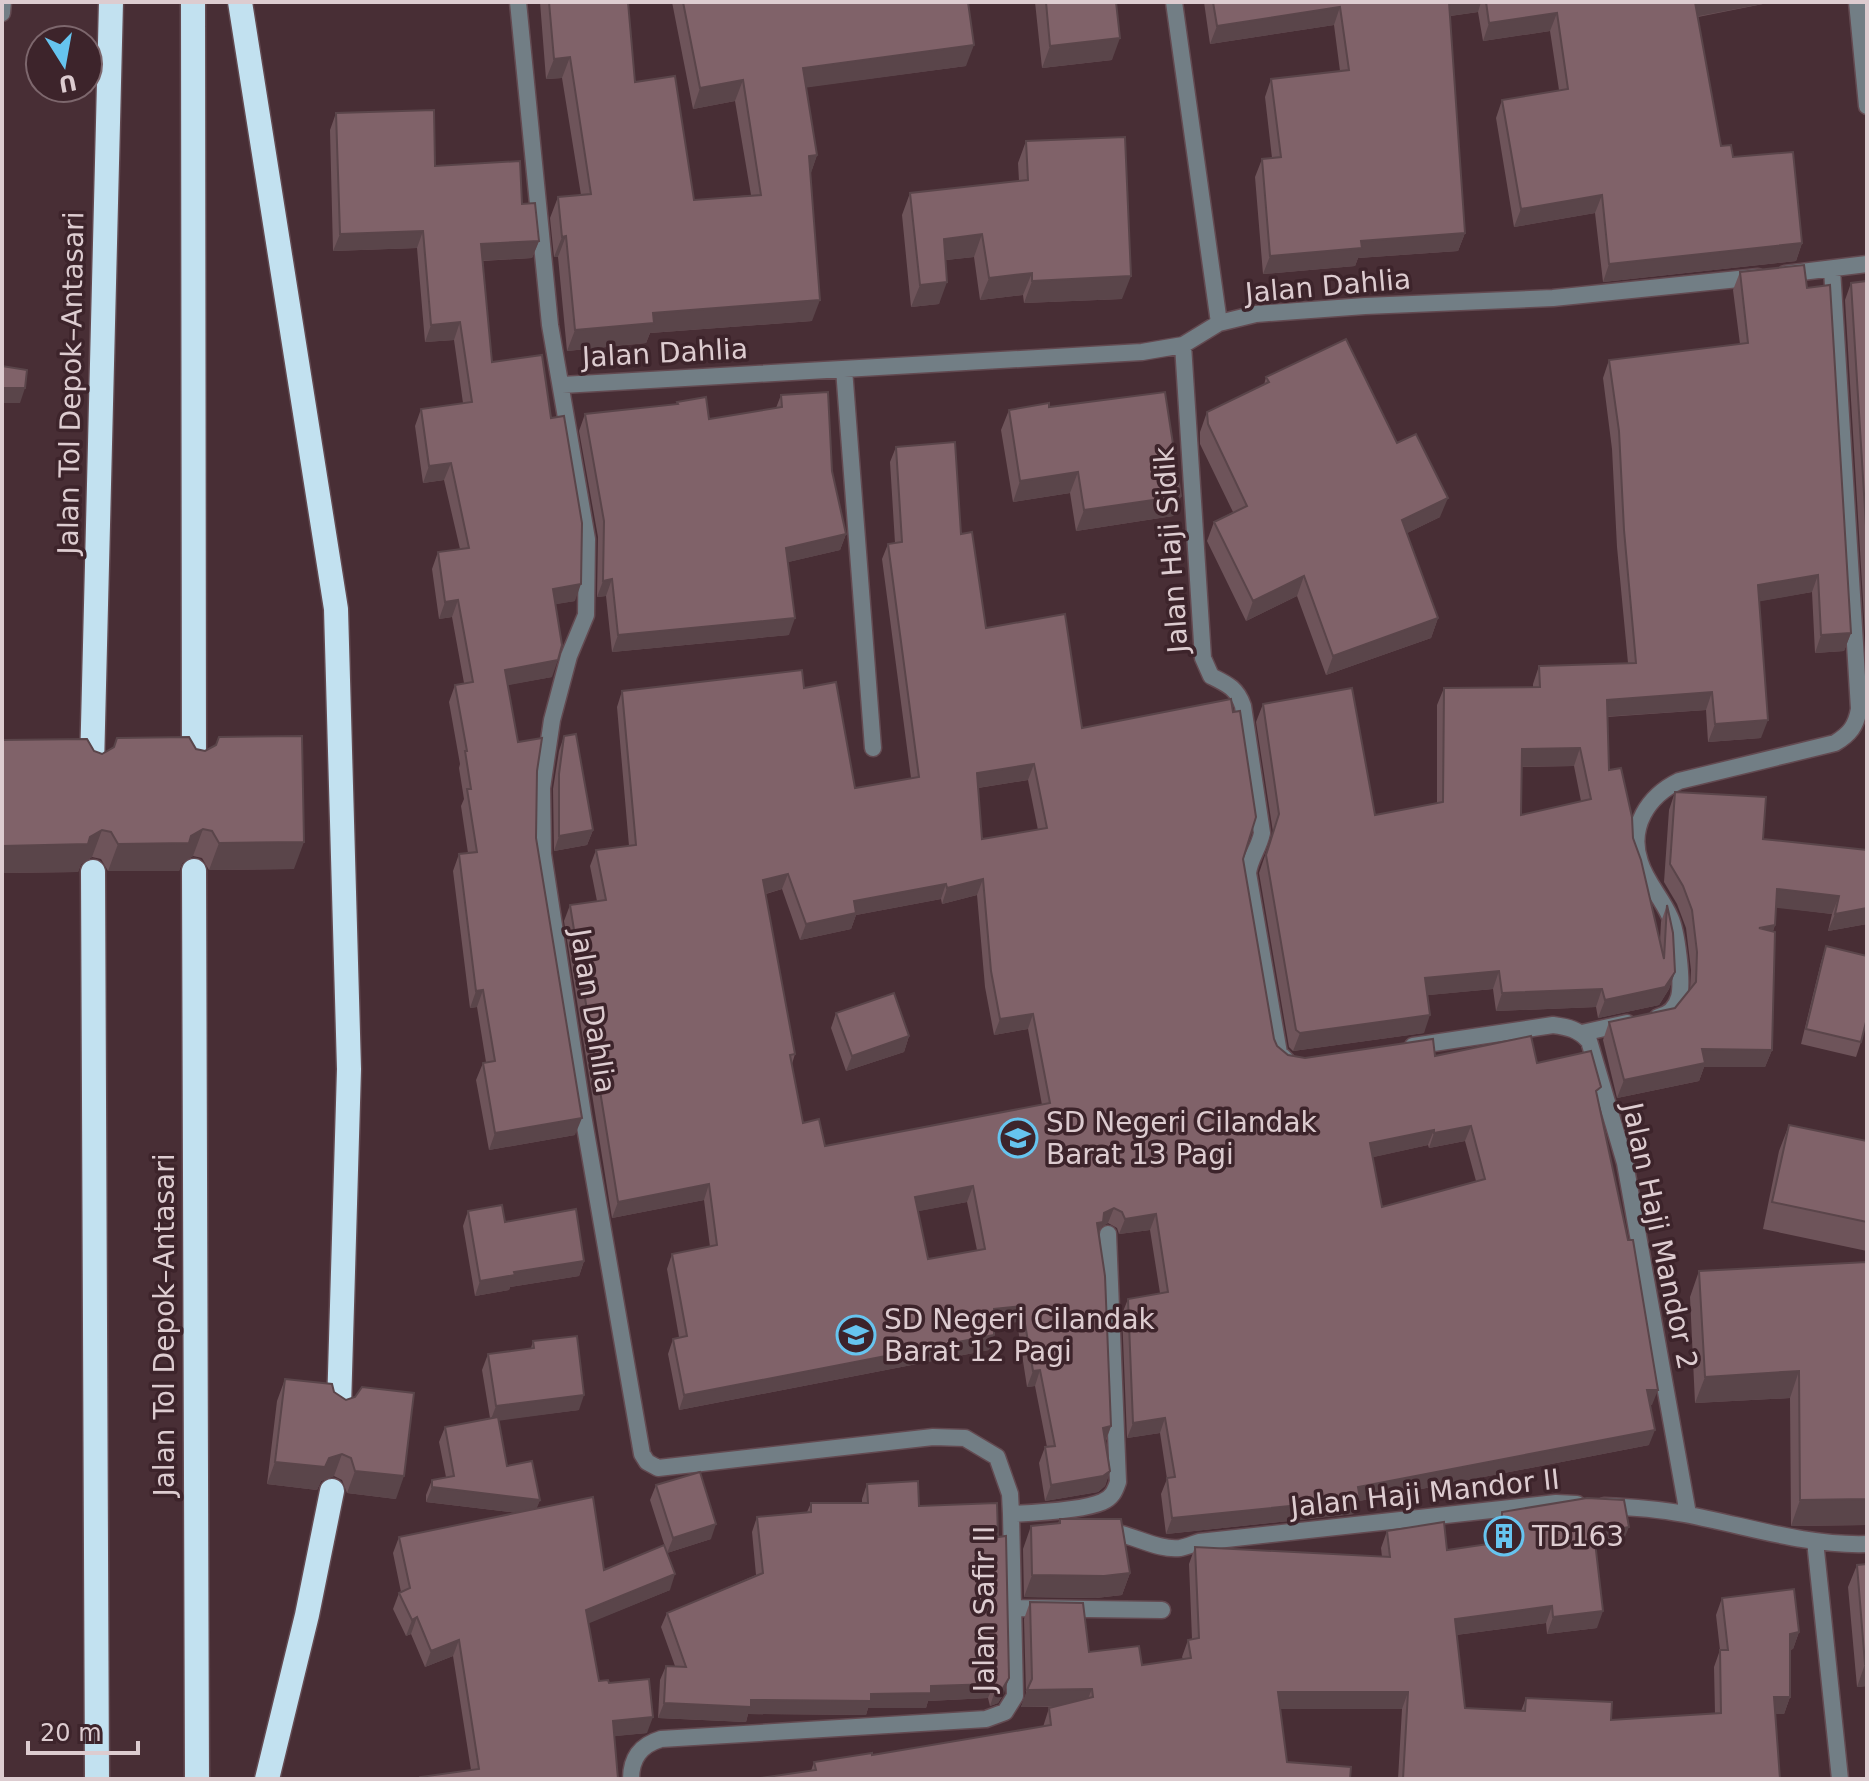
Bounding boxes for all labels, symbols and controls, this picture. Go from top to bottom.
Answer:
north arrow [24,24,104,104]
text: U [57,69,79,97]
street label: Jalan Tol Depok–Antasari [51,211,90,557]
street label: Jalan Dahlia [1242,262,1412,310]
street label: Jalan Dahlia [579,332,749,374]
street label: Jalan Haji Sidik [1147,445,1195,656]
street label: Jalan Dahlia [563,924,622,1096]
street label: Jalan Haji Mandor 2 [1615,1098,1704,1372]
place label: SD Negeri Cilandak Barat 13 Pagi [1046,1106,1318,1171]
school or university icon: SD Negeri Cilandak Barat 13 Pagi [997,1117,1039,1159]
street label: Jalan Tol Depok–Antasari [148,1153,181,1499]
place label: SD Negeri Cilandak Barat 12 Pagi [884,1303,1156,1368]
school or university icon: SD Negeri Cilandak Barat 12 Pagi [835,1314,877,1356]
street label: Jalan Haji Mandor II [1287,1462,1561,1524]
building icon: TD163 [1483,1515,1525,1557]
place label: TD163 [1531,1520,1624,1553]
street label: Jalan Safir II [968,1526,1001,1694]
scale bar [28,1705,138,1755]
text: 20 m [40,1719,102,1747]

